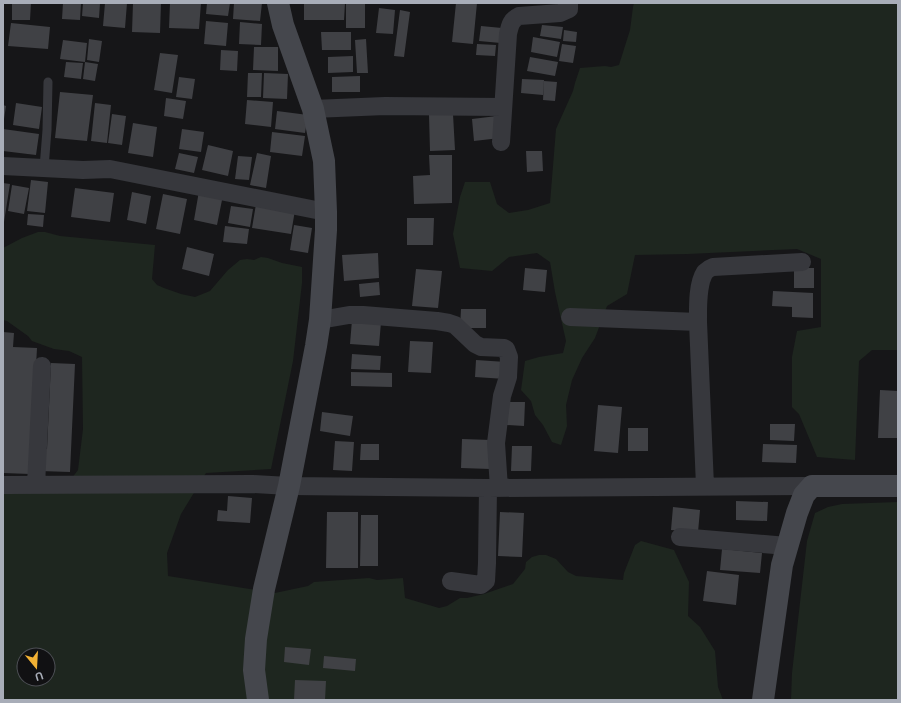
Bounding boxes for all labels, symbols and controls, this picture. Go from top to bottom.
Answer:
north arrow [16,647,56,687]
text: U [33,670,45,683]

